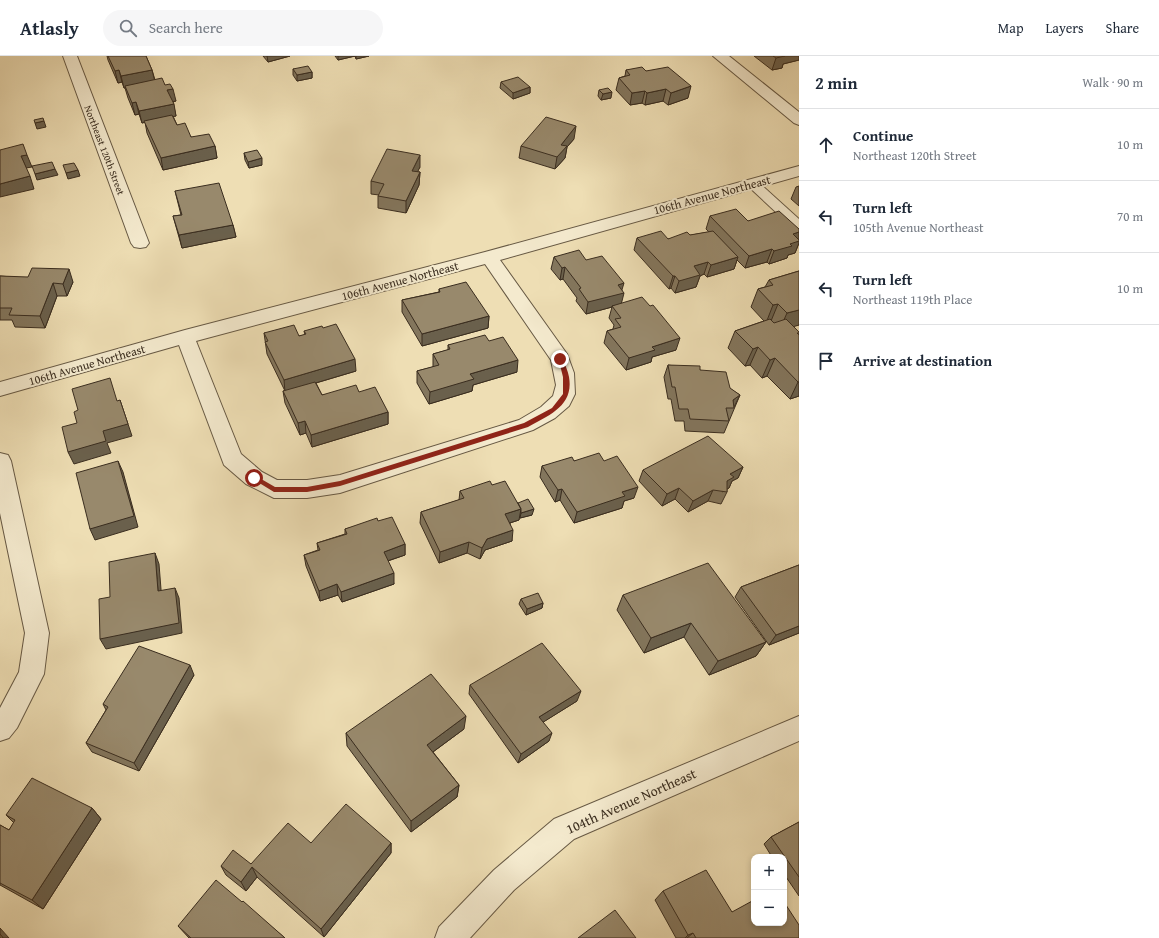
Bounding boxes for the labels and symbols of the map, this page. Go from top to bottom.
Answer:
street label: Northeast 120th Street [80,103,129,198]
street label: 106th Avenue Northeast [651,170,773,218]
street label: 106th Avenue Northeast [339,256,461,304]
street label: 106th Avenue Northeast [27,340,148,389]
route end [551,350,569,368]
route start [245,469,263,487]
street label: 104th Avenue Northeast [563,763,699,839]

